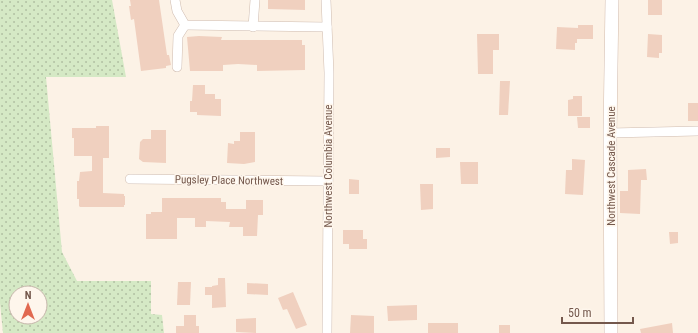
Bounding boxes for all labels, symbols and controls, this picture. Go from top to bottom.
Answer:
street label: Northwest Columbia Avenue [322,105,335,227]
street label: Northwest Cascade Avenue [605,106,618,226]
street label: Pugsley Place Northwest [175,173,283,188]
north arrow [8,285,48,325]
text: N [25,289,32,302]
scale bar [562,299,633,325]
text: 50 m [568,306,592,320]

